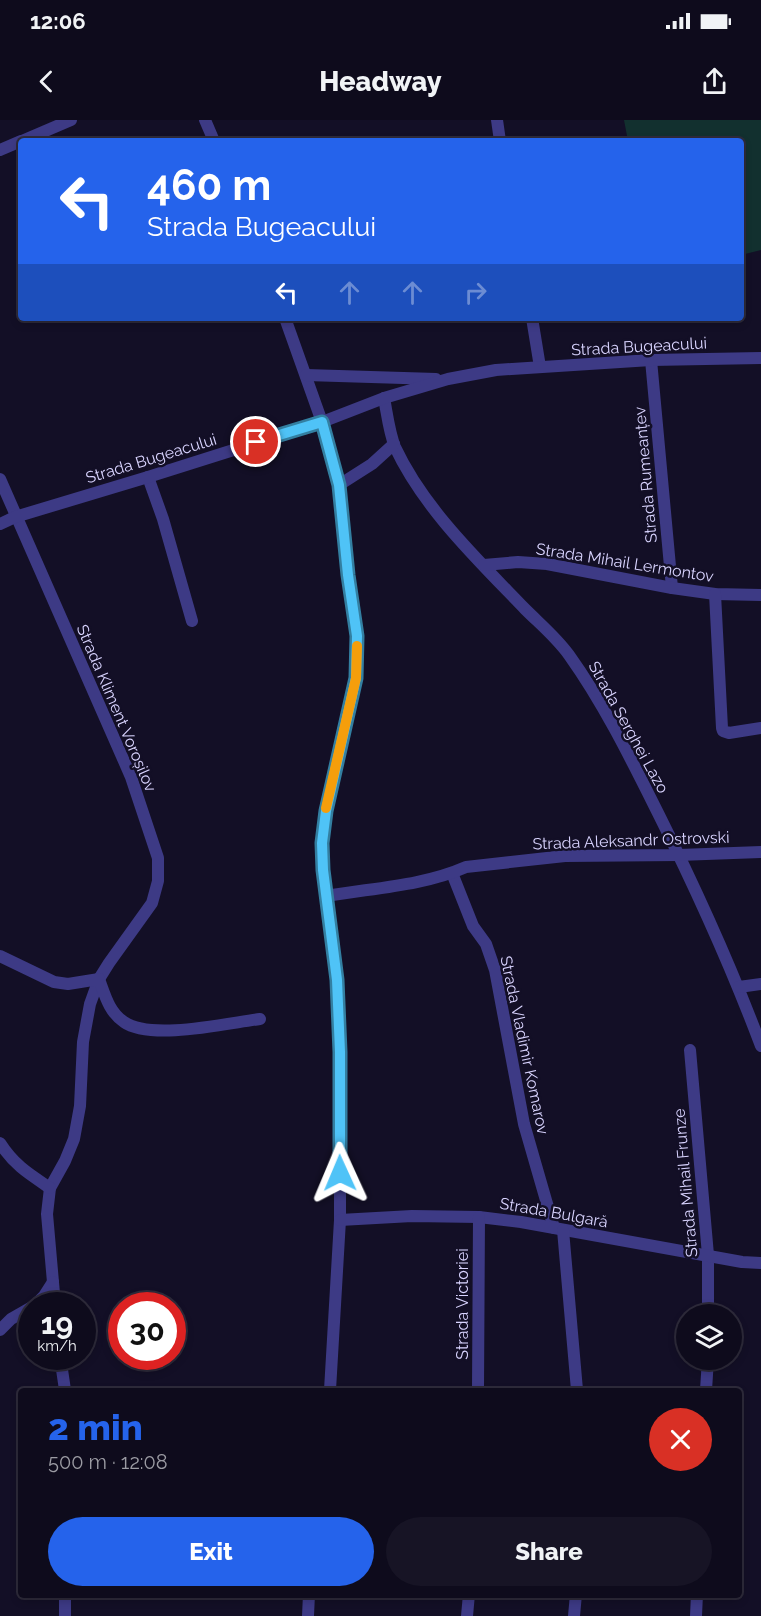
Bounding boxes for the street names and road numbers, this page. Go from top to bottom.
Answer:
street label: Strada Bugeacului [571,333,707,360]
street label: Strada Rumeanțev [630,406,661,544]
street label: Strada Bugeacului [83,430,219,487]
street label: Strada Mihail Lermontov [535,539,716,586]
street label: Strada Kliment Voroșilov [73,622,161,795]
street label: Strada Serghei Lazo [584,658,673,797]
street label: Strada Aleksandr Ostrovski [532,828,730,853]
street label: Strada Vladimir Komarov [496,954,553,1137]
street label: Strada Mihail Frunze [670,1108,701,1258]
street label: Strada Bulgară [498,1194,609,1231]
street label: Strada Victoriei [453,1248,472,1360]

